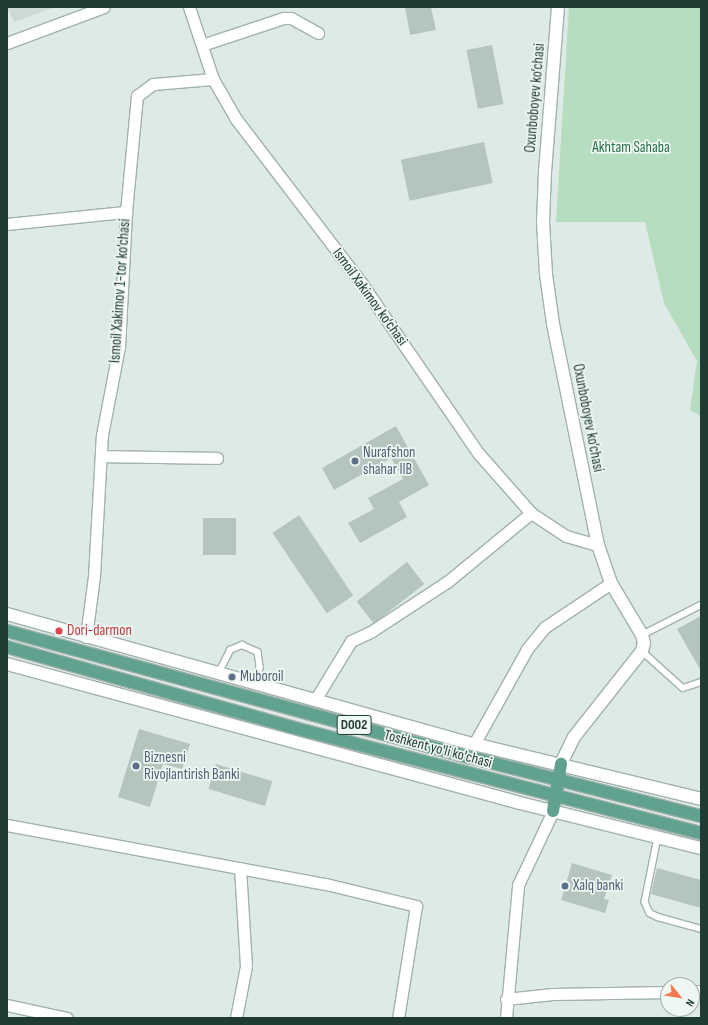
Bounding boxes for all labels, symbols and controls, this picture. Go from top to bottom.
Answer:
street label: Oxunboboyev ko‘chasi [521,42,549,154]
park label: Akhtam Sahaba [592,139,670,157]
street label: Ismoil Xakimov 1-tor ko‘chasi [106,218,134,364]
street label: Ismoil Xakimov ko‘chasi [329,245,411,349]
street label: Oxunboboyev ko‘chasi [569,362,607,474]
place label: Nurafshon shahar IIB [363,443,416,478]
marker: Nurafshon shahar IIB [350,456,360,466]
place label: Dori-darmon [67,622,132,640]
marker: Dori-darmon [54,626,64,636]
place label: Muboroil [240,668,283,686]
marker: Muboroil [227,672,237,682]
road number: D002 [336,713,372,737]
street label: Toshkent yo'li ko'chasi [382,726,494,772]
place label: Biznesni Rivojlantirish Banki [144,748,239,783]
marker: Biznesni Rivojlantirish Banki [131,761,141,771]
place label: Xalq banki [573,877,623,895]
marker: Xalq banki [560,881,570,891]
north arrow [660,977,700,1017]
text: N [683,997,697,1009]

